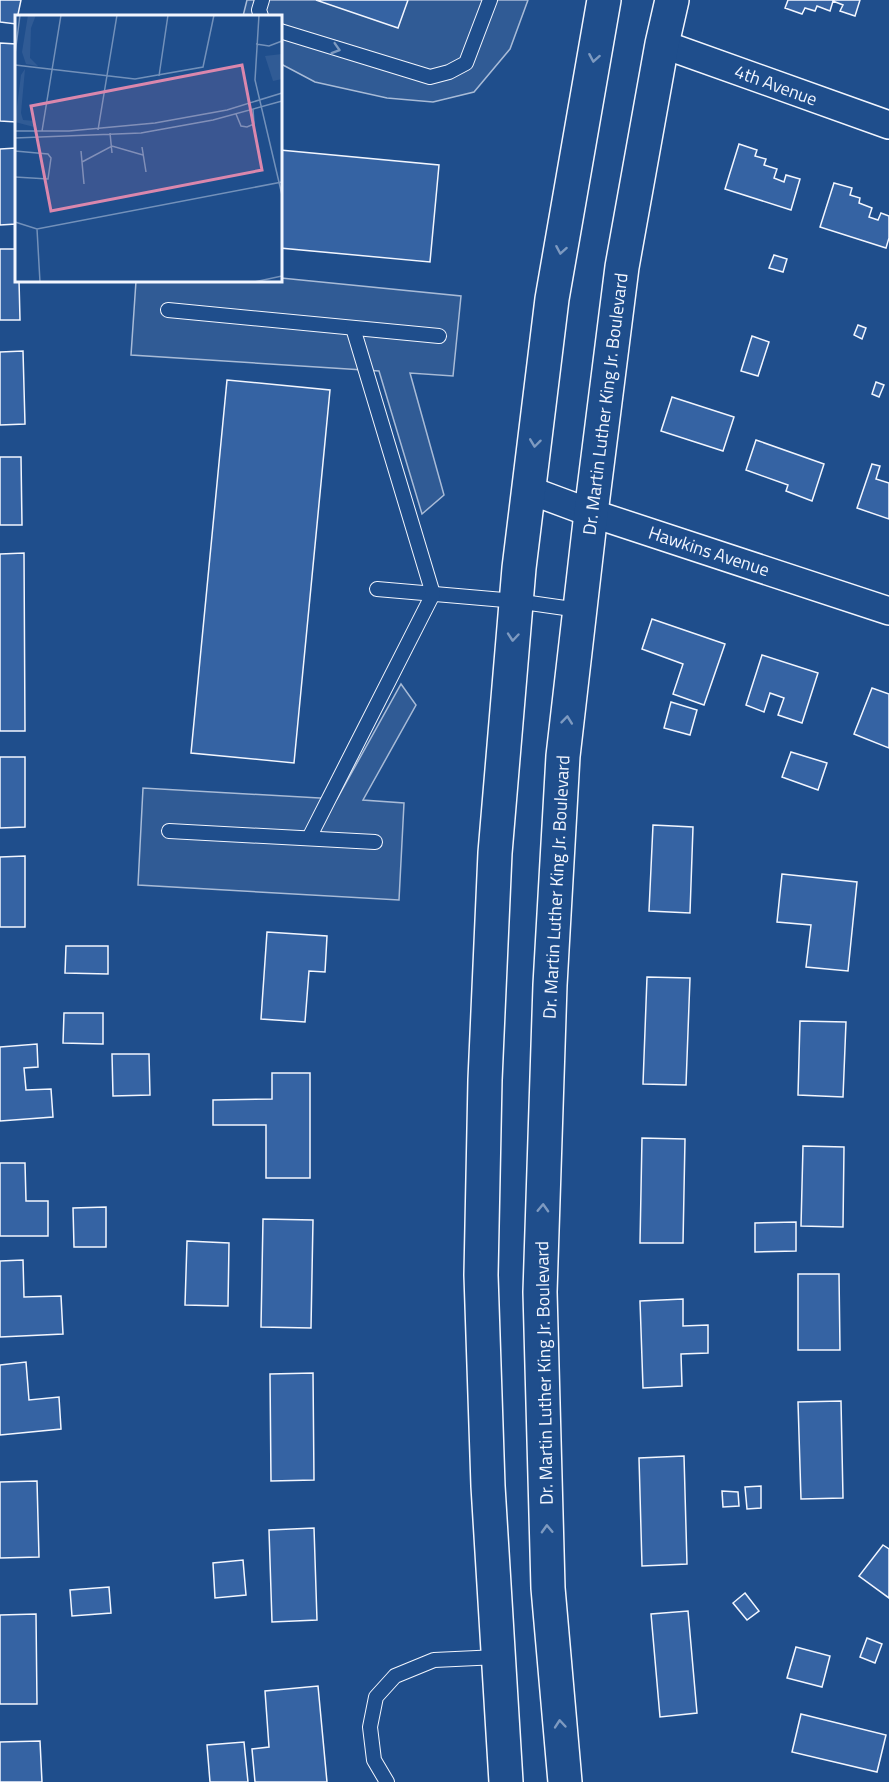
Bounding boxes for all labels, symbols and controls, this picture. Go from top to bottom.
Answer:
inset map [15,15,282,282]
one-way arrow [330,41,341,54]
one-way arrow [588,53,600,62]
street label: 4th Avenue [731,58,821,112]
one-way arrow [555,245,567,254]
street label: Dr. Martin Luther King Jr. Boulevard [576,271,634,537]
one-way arrow [529,438,541,448]
street label: Hawkins Avenue [645,519,773,583]
one-way arrow [507,632,520,641]
one-way arrow [560,716,573,725]
street label: Dr. Martin Luther King Jr. Boulevard [536,754,576,1020]
one-way arrow [536,1204,549,1213]
street label: Dr. Martin Luther King Jr. Boulevard [528,1241,560,1505]
one-way arrow [540,1525,553,1534]
one-way arrow [554,1719,567,1728]

